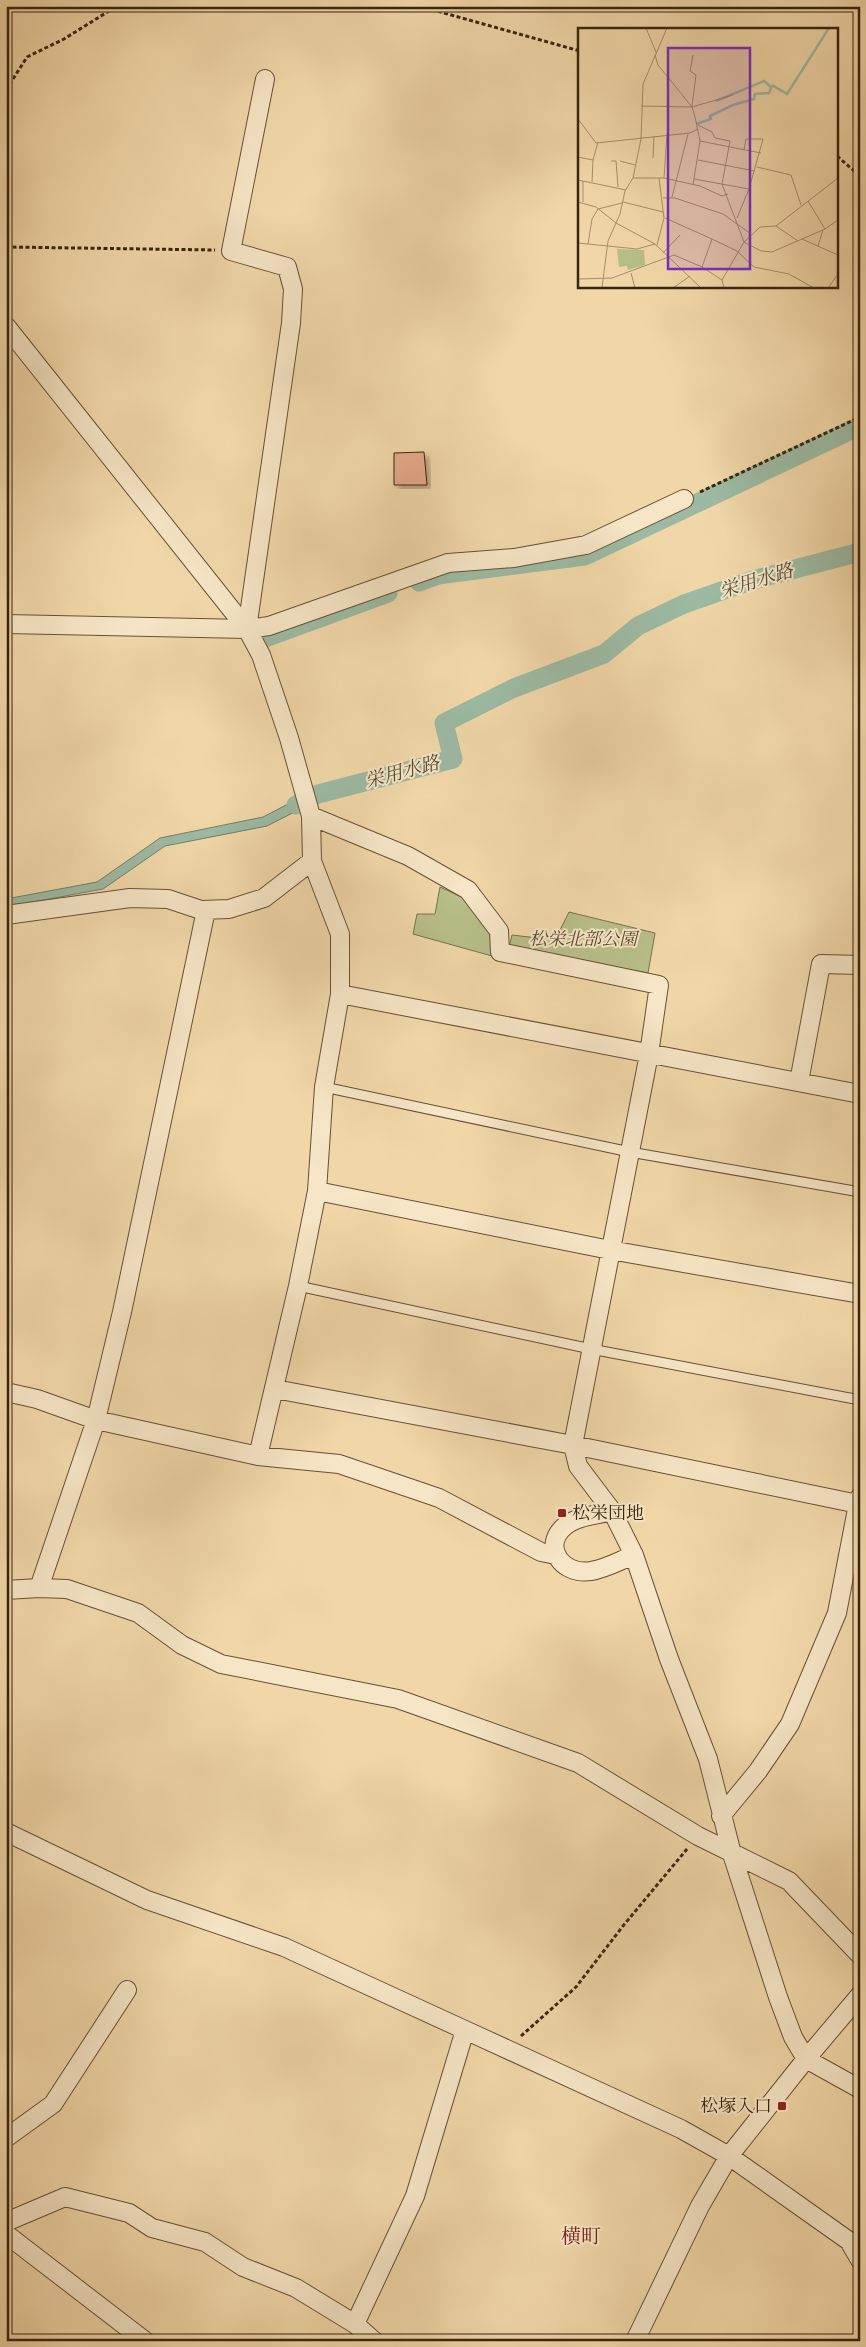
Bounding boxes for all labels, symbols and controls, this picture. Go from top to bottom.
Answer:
inset map [578,28,838,288]
water label: 栄用水路 [716,557,798,605]
water label: 栄用水路 [362,749,444,794]
park label: 松栄北部公園 [529,927,640,951]
place label: 松栄団地 [572,1501,644,1525]
marker: 松栄団地 [556,1507,568,1519]
place label: 松塚入口 [700,2094,772,2118]
marker: 松塚入口 [776,2100,788,2112]
district label: 横町 [561,2223,601,2250]

